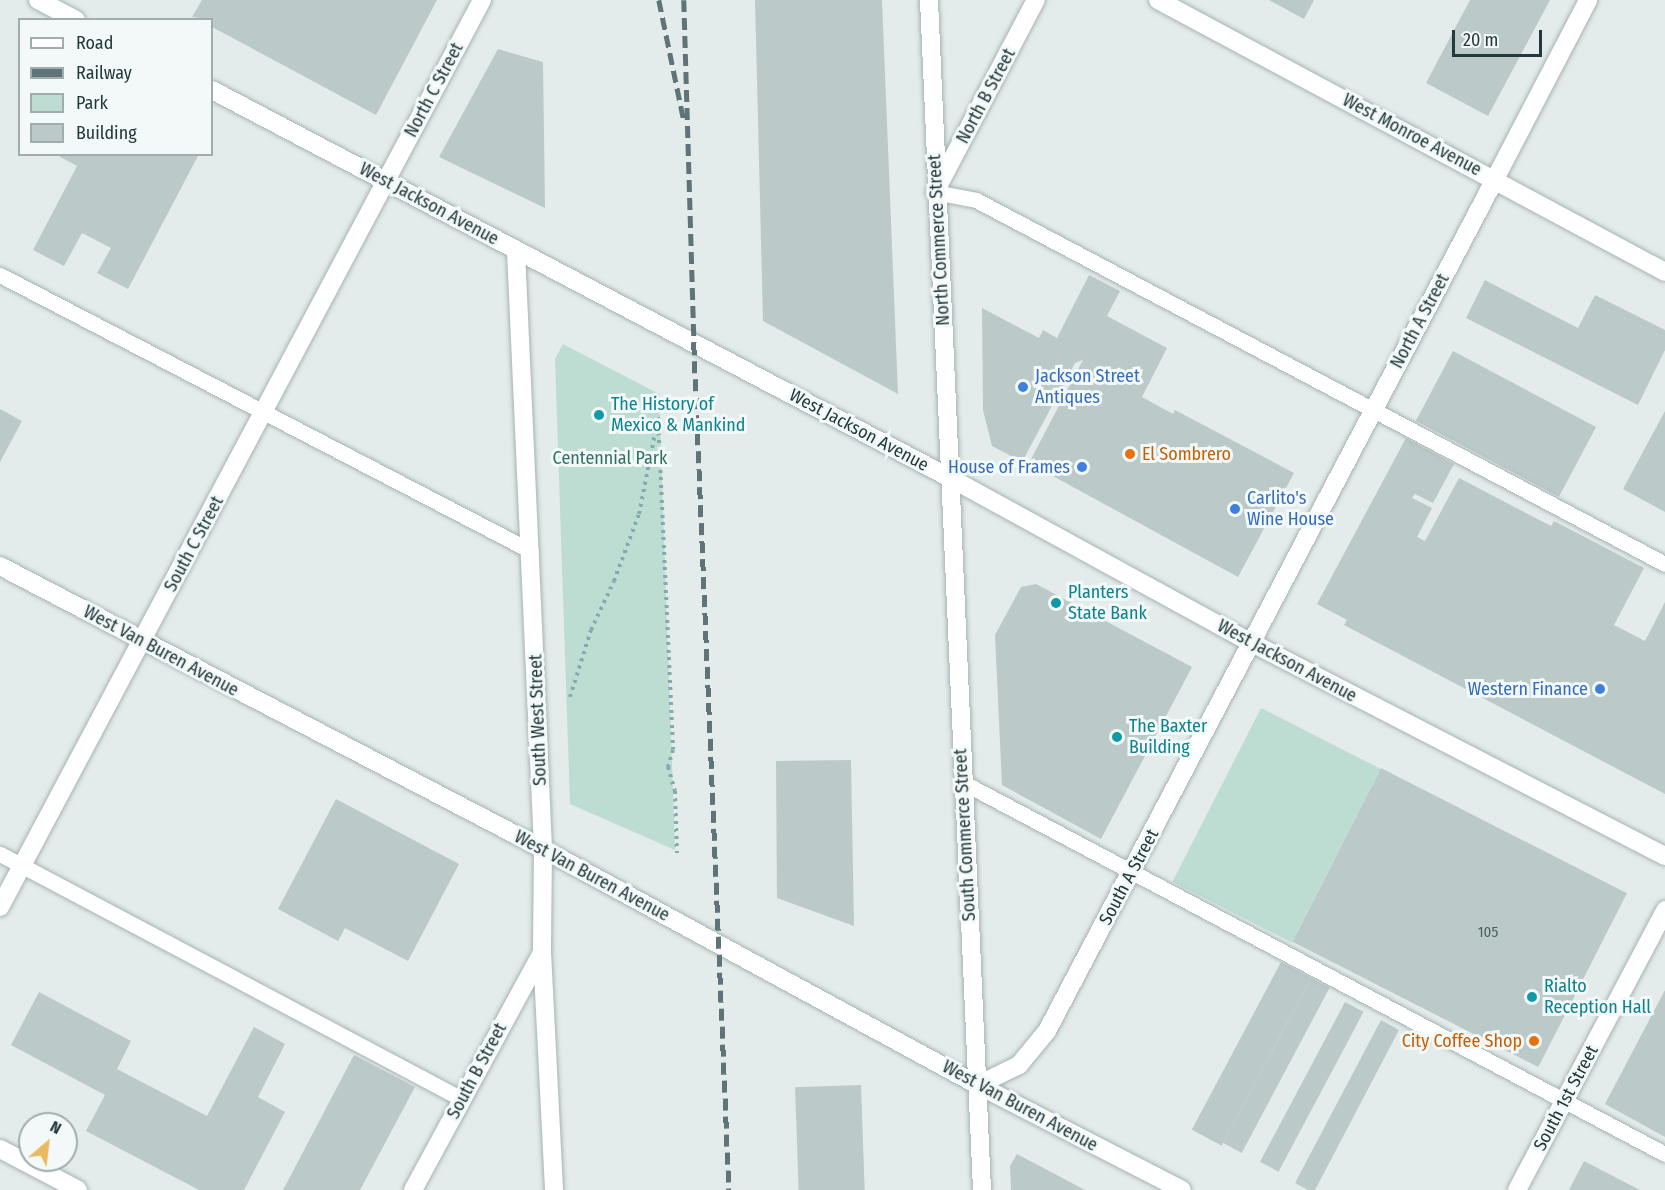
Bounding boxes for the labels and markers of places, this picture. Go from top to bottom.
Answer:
place label: Jackson Street Antiques [1035,366,1140,409]
marker: Jackson Street Antiques [1016,380,1030,394]
place label: The History of Mexico & Mankind [611,394,745,436]
marker: The History of Mexico & Mankind [592,408,606,422]
place label: El Sombrero [1142,443,1231,465]
marker: El Sombrero [1123,447,1137,461]
place label: House of Frames [948,456,1070,478]
marker: House of Frames [1075,460,1089,474]
place label: Carlito's Wine House [1247,488,1334,530]
marker: Carlito's Wine House [1228,502,1242,516]
place label: Planters State Bank [1068,582,1147,624]
marker: Planters State Bank [1049,596,1063,610]
place label: Western Finance [1468,678,1588,700]
marker: Western Finance [1593,682,1607,696]
place label: The Baxter Building [1129,716,1207,758]
marker: The Baxter Building [1110,730,1124,744]
place label: Rialto Reception Hall [1544,976,1651,1018]
marker: Rialto Reception Hall [1525,990,1539,1004]
place label: City Coffee Shop [1402,1030,1522,1052]
marker: City Coffee Shop [1527,1034,1541,1048]

